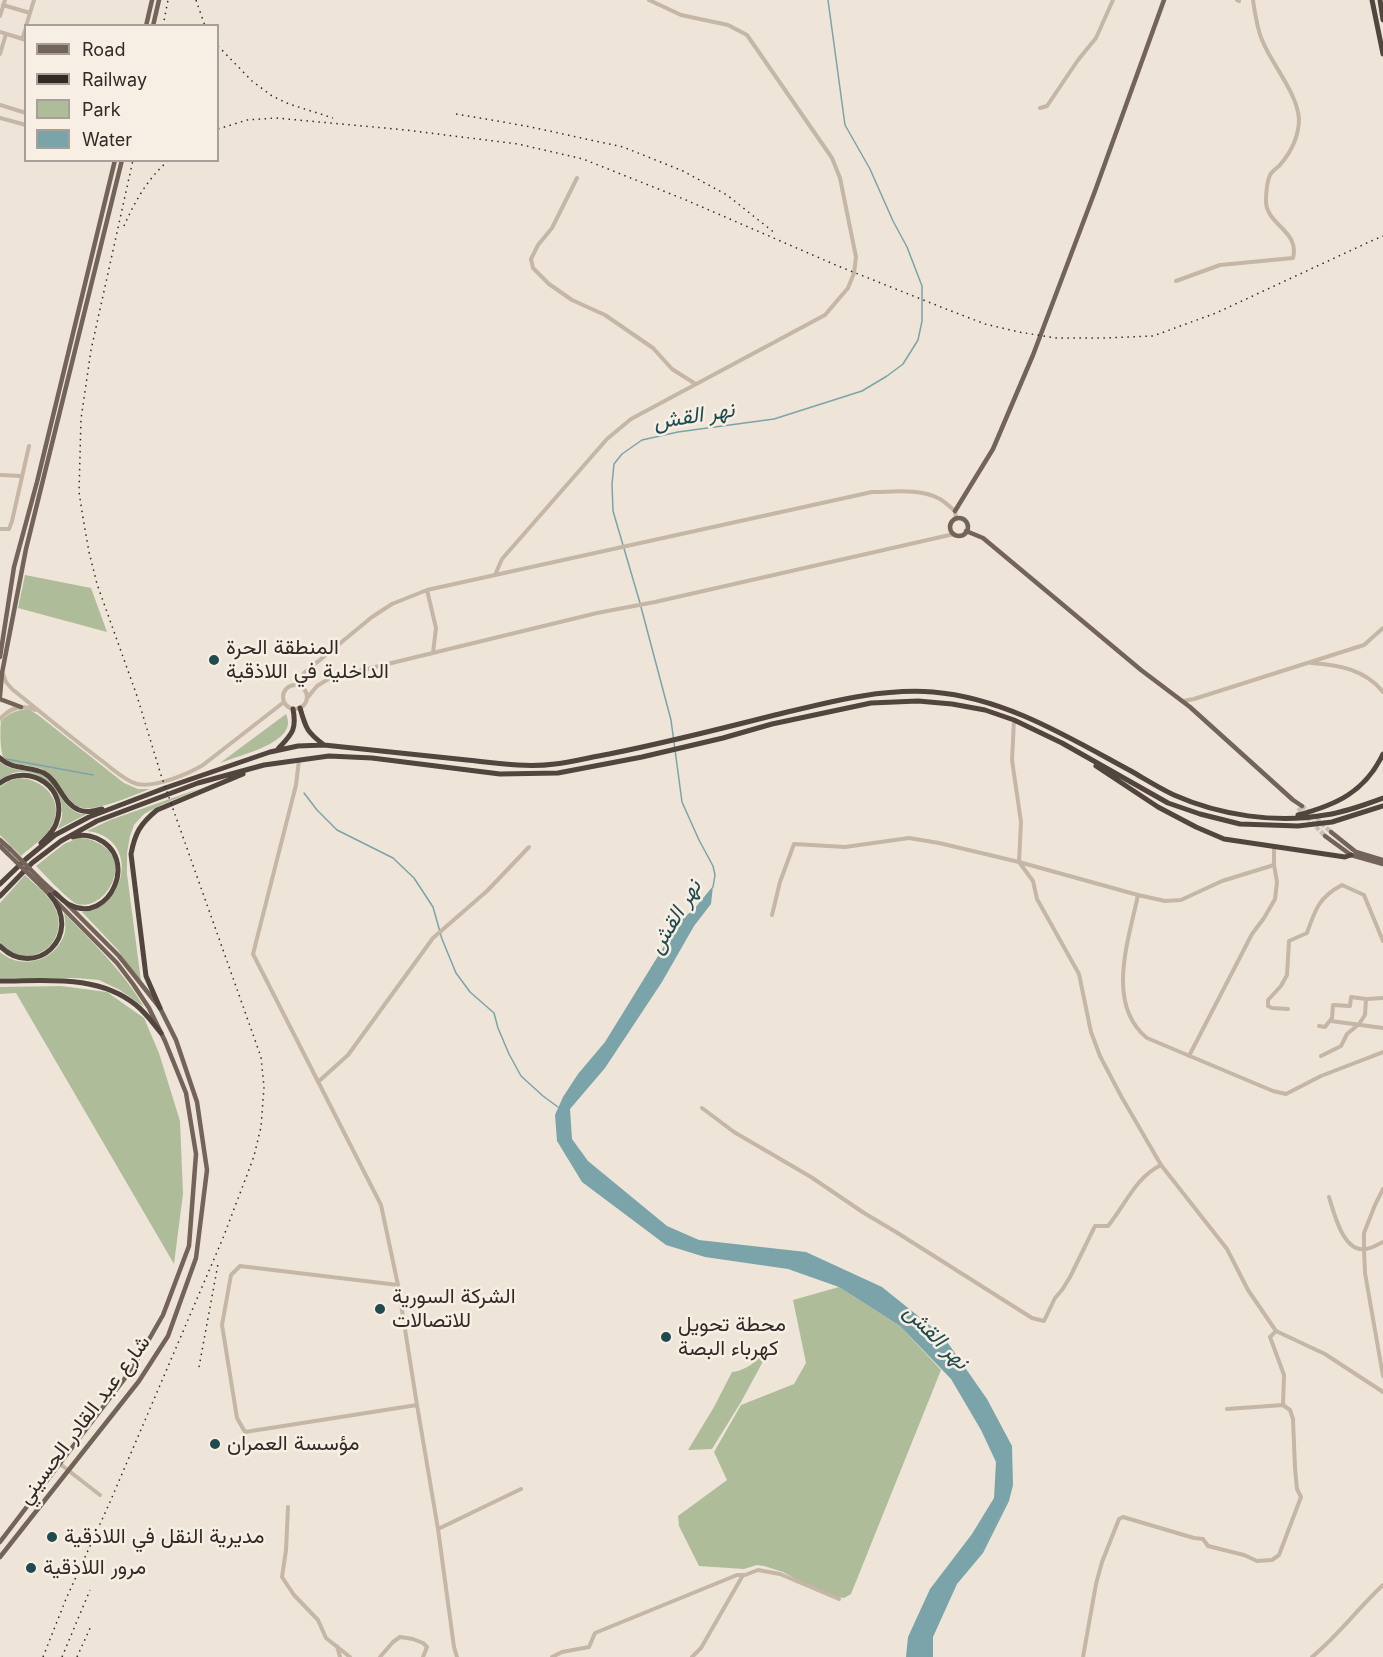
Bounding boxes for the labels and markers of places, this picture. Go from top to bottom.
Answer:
place label: المنطقة الحرة الداخلية في اللاذقية [226,635,389,685]
marker: المنطقة الحرة الداخلية في اللاذقية [207,653,221,667]
place label: الشركة السورية للاتصالات [392,1284,516,1334]
marker: الشركة السورية للاتصالات [373,1302,387,1316]
place label: محطة تحويل كهرباء البصة [678,1312,786,1362]
marker: محطة تحويل كهرباء البصة [659,1330,673,1344]
place label: مؤسسة العمران [227,1431,359,1457]
marker: مؤسسة العمران [208,1437,222,1451]
place label: مديرية النقل في اللاذقية [64,1524,264,1550]
marker: مديرية النقل في اللاذقية [45,1530,59,1544]
place label: مرور اللاذقية [43,1555,146,1581]
marker: مرور اللاذقية [24,1561,38,1575]

